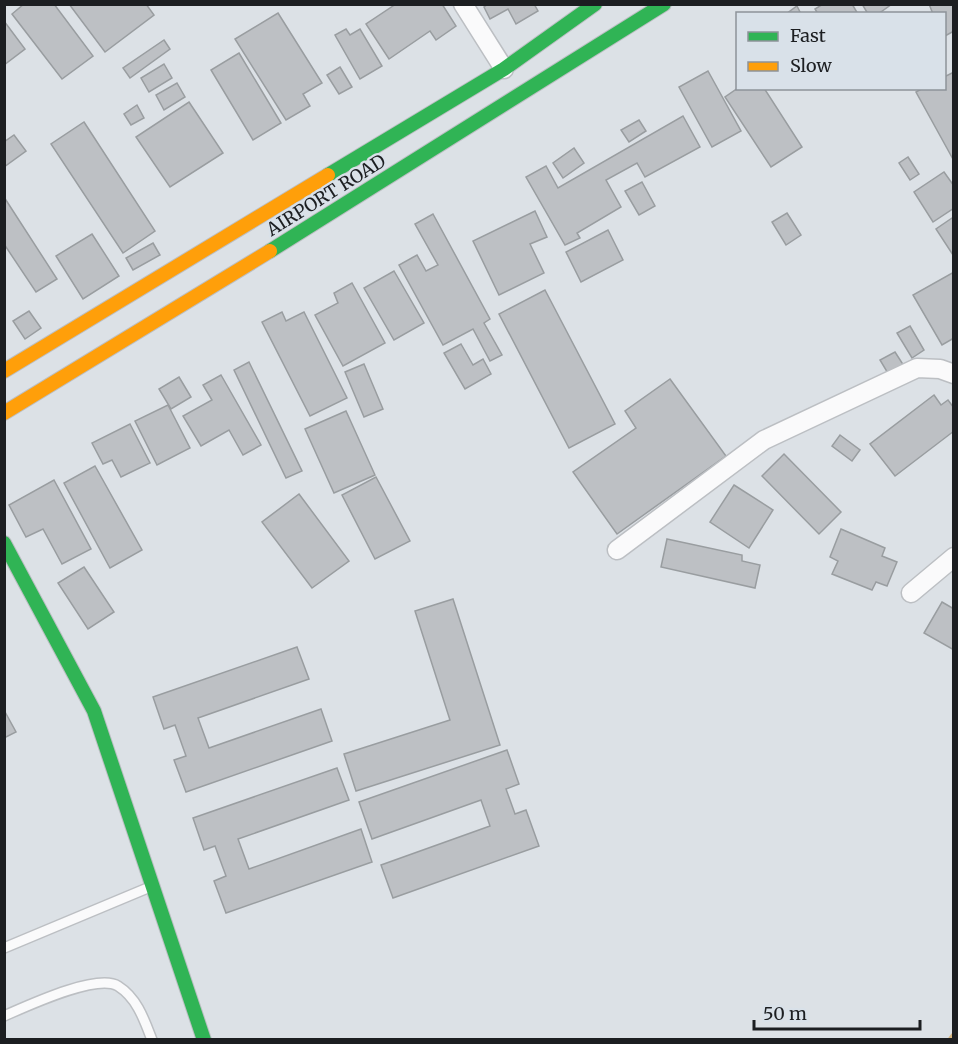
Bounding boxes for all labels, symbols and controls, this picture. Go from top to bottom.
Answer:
legend [736,12,946,90]
text: Fast [790,24,826,47]
text: Slow [790,54,833,77]
street label: AIRPORT ROAD [261,149,390,241]
scale bar [754,993,920,1031]
text: 50 m [763,1002,807,1025]

